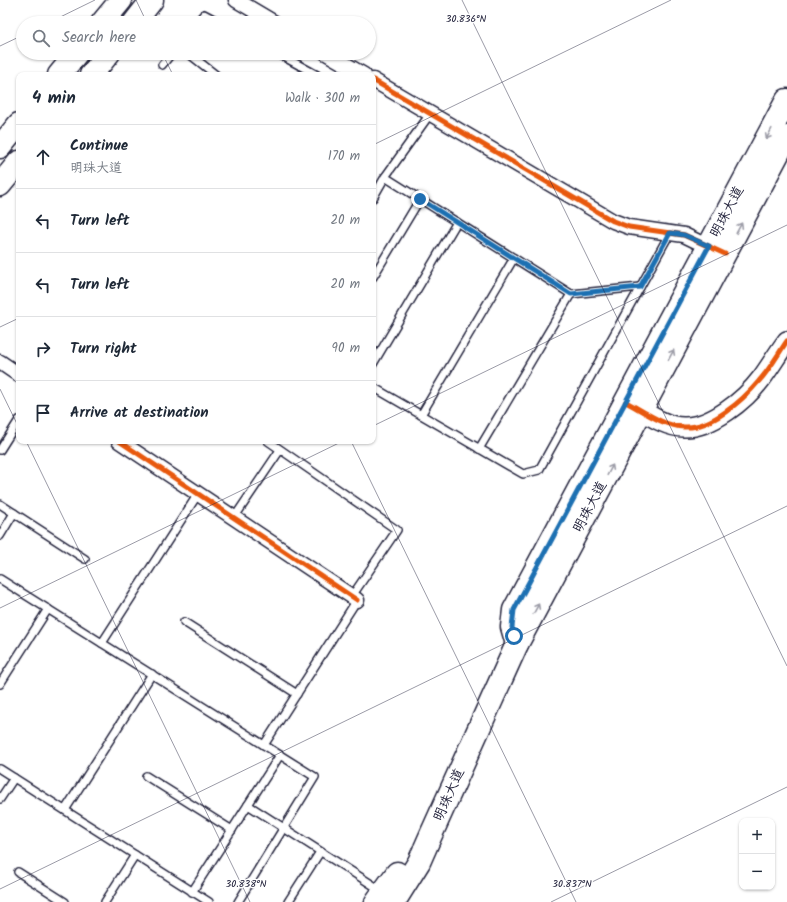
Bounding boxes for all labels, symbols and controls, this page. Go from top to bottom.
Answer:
text: 30.836°N [446,11,486,27]
search box [16,16,376,60]
text: Search here [62,26,136,50]
icon: search [30,27,52,49]
text: 4 min [32,85,76,112]
text: Walk · 300 m [285,88,360,109]
one-way arrow [764,128,772,140]
text: Continue [70,134,128,158]
icon: ahead [32,146,54,168]
text: 170 m [328,146,360,167]
text: 明珠大道 [70,158,122,179]
street label: 明珠大道 [704,182,750,242]
route end [411,190,429,208]
text: Turn left [70,209,130,233]
icon: left [32,210,54,232]
text: 20 m [330,210,360,231]
one-way arrow [735,222,743,234]
text: Turn left [70,273,130,297]
icon: left [32,274,54,296]
text: 20 m [330,274,360,295]
text: Turn right [70,337,137,361]
icon: right [32,338,54,360]
text: 90 m [332,338,360,359]
one-way arrow [668,349,675,361]
text: Arrive at destination [70,401,209,425]
icon: arrive [32,402,54,424]
one-way arrow [607,464,614,476]
street label: 明珠大道 [567,477,613,537]
one-way arrow [532,604,540,616]
route start [505,627,523,645]
street label: 明珠大道 [428,765,470,825]
map controls [739,818,775,890]
button: + [739,818,775,854]
button: − [739,854,775,890]
text: 30.838°N [226,876,267,892]
text: 30.837°N [552,876,592,892]

